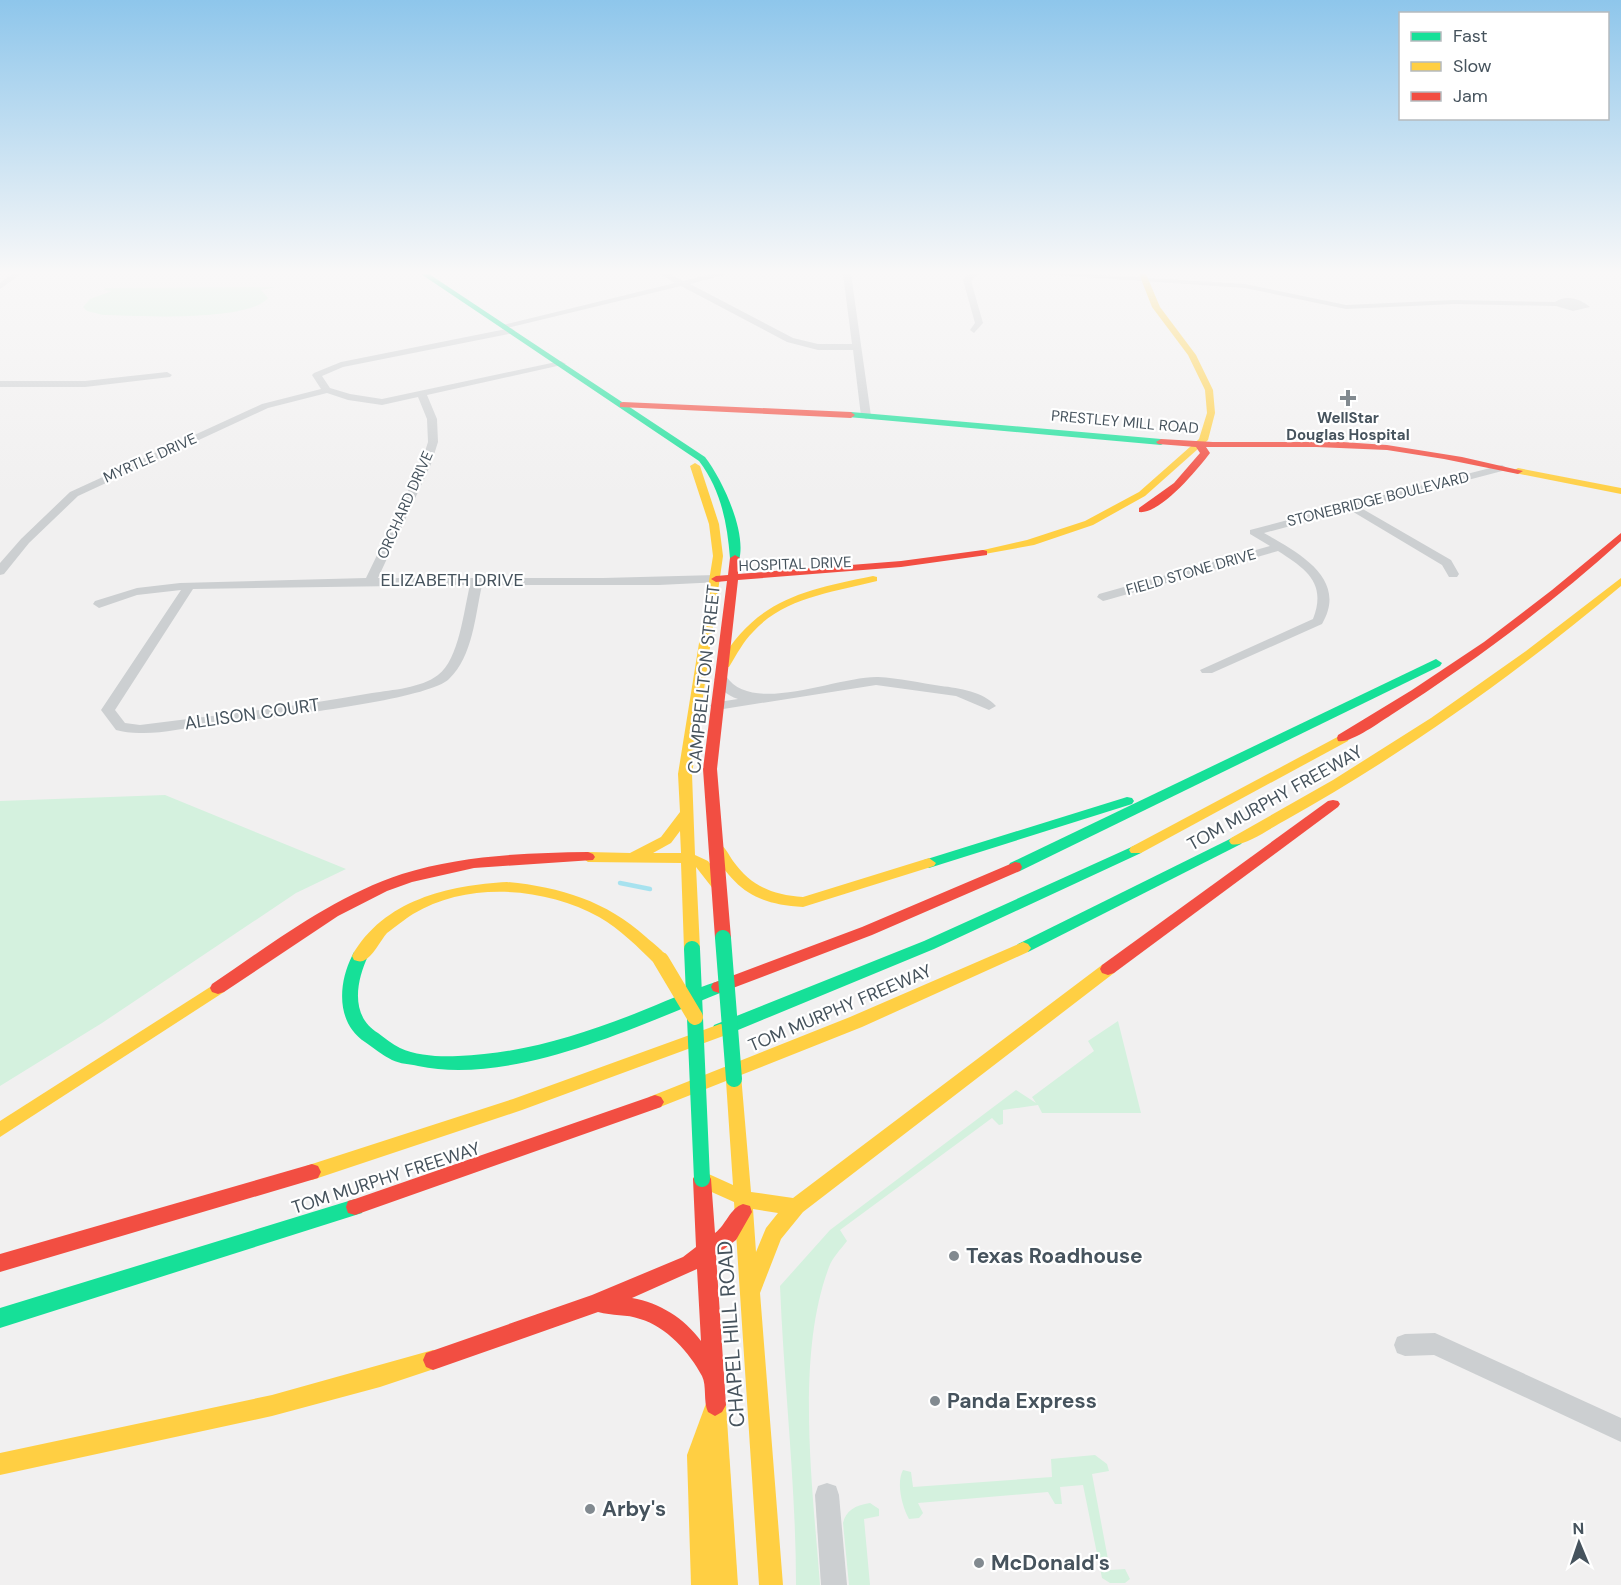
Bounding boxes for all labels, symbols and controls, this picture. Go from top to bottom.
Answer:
legend [1399,12,1609,120]
text: Fast [1453,24,1488,48]
text: Slow [1453,54,1492,78]
text: Jam [1453,84,1488,108]
marker: WellStar Douglas Hospital [1339,389,1357,407]
street label: PRESTLEY MILL ROAD [1050,406,1200,438]
place label: WellStar Douglas Hospital [1286,408,1410,445]
street label: MYRTLE DRIVE [100,428,200,488]
street label: ORCHARD DRIVE [372,448,438,562]
street label: STONEBRIDGE BOULEVARD [1285,467,1471,531]
street label: FIELD STONE DRIVE [1124,544,1258,600]
street label: HOSPITAL DRIVE [738,552,852,576]
street label: ELIZABETH DRIVE [380,568,524,592]
street label: CAMPBELLTON STREET [682,583,726,775]
street label: ALLISON COURT [183,693,321,735]
street label: TOM MURPHY FREEWAY [1183,740,1367,856]
street label: TOM MURPHY FREEWAY [745,958,936,1057]
street label: TOM MURPHY FREEWAY [289,1136,484,1220]
street label: CHAPEL HILL ROAD [711,1240,751,1428]
place label: Texas Roadhouse [966,1242,1143,1270]
marker: Texas Roadhouse [947,1249,961,1263]
place label: Panda Express [947,1387,1097,1415]
marker: Panda Express [928,1394,942,1408]
place label: Arby's [602,1495,666,1523]
marker: Arby's [583,1502,597,1516]
north arrow [1549,1513,1609,1573]
text: N [1572,1518,1585,1539]
place label: McDonald's [991,1549,1110,1577]
marker: McDonald's [972,1556,986,1570]

